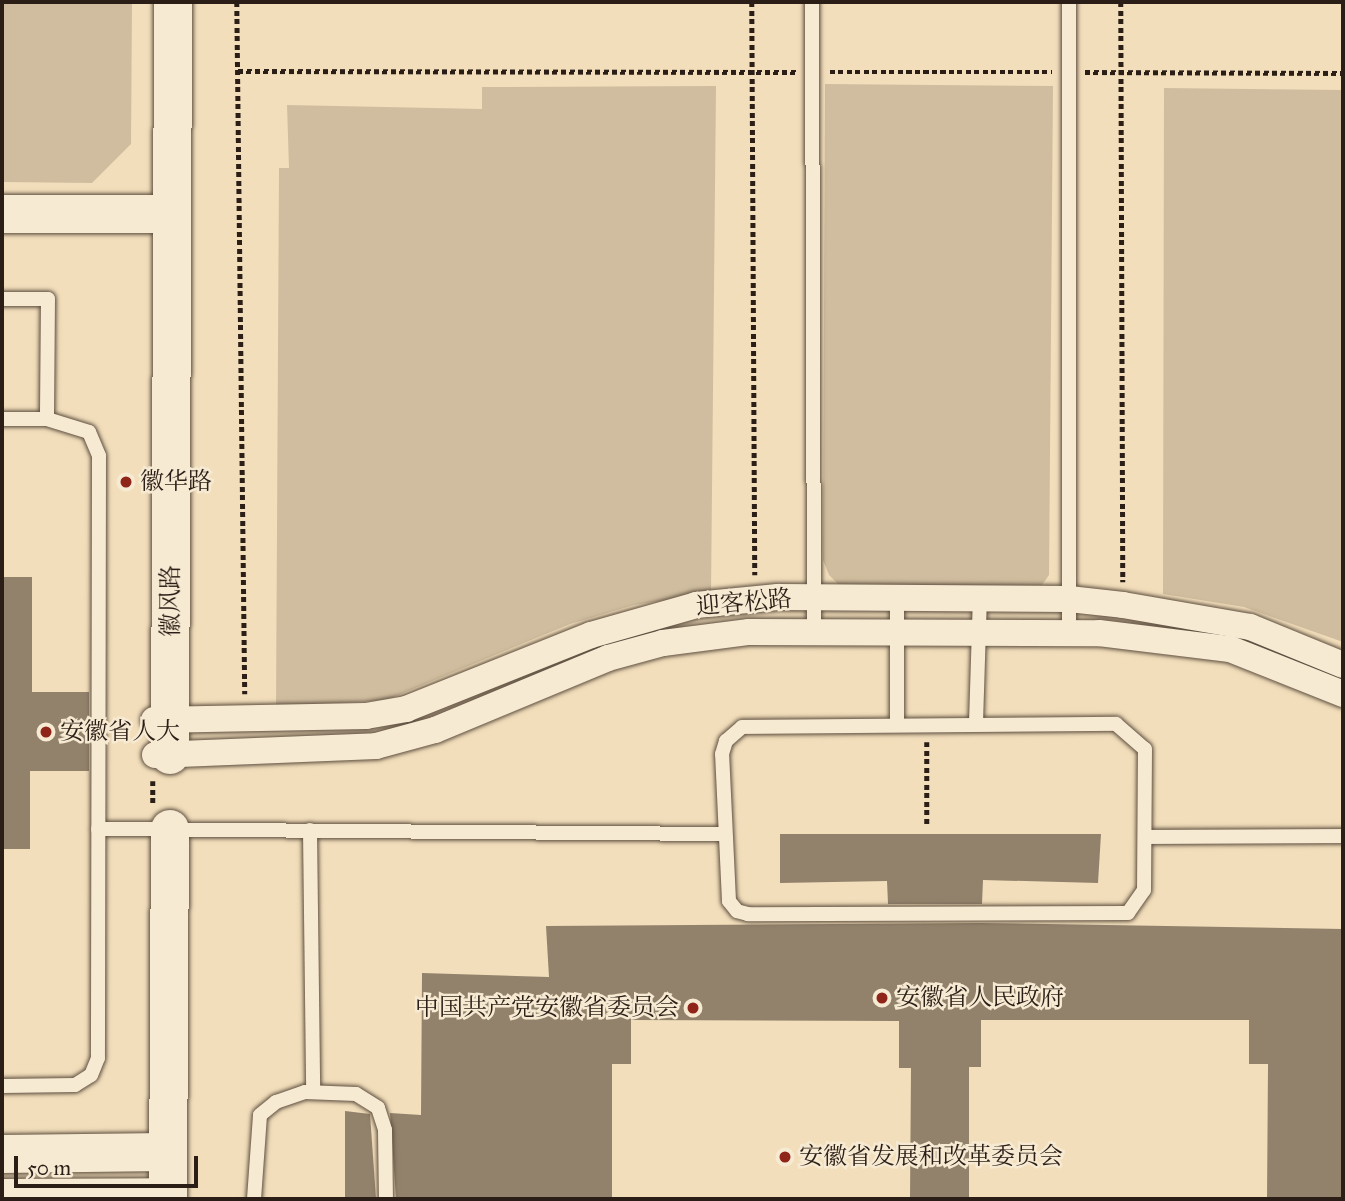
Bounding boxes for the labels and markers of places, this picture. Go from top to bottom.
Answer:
place label: 徽华路 [140,468,212,496]
marker: 徽华路 [118,474,134,490]
place label: 安徽省人大 [60,718,180,746]
marker: 安徽省人大 [38,724,54,740]
place label: 安徽省人民政府 [896,984,1064,1012]
marker: 安徽省人民政府 [874,990,890,1006]
place label: 中国共产党安徽省委员会 [415,994,679,1022]
marker: 中国共产党安徽省委员会 [685,1000,701,1016]
place label: 安徽省发展和改革委员会 [799,1143,1063,1171]
marker: 安徽省发展和改革委员会 [777,1149,793,1165]

